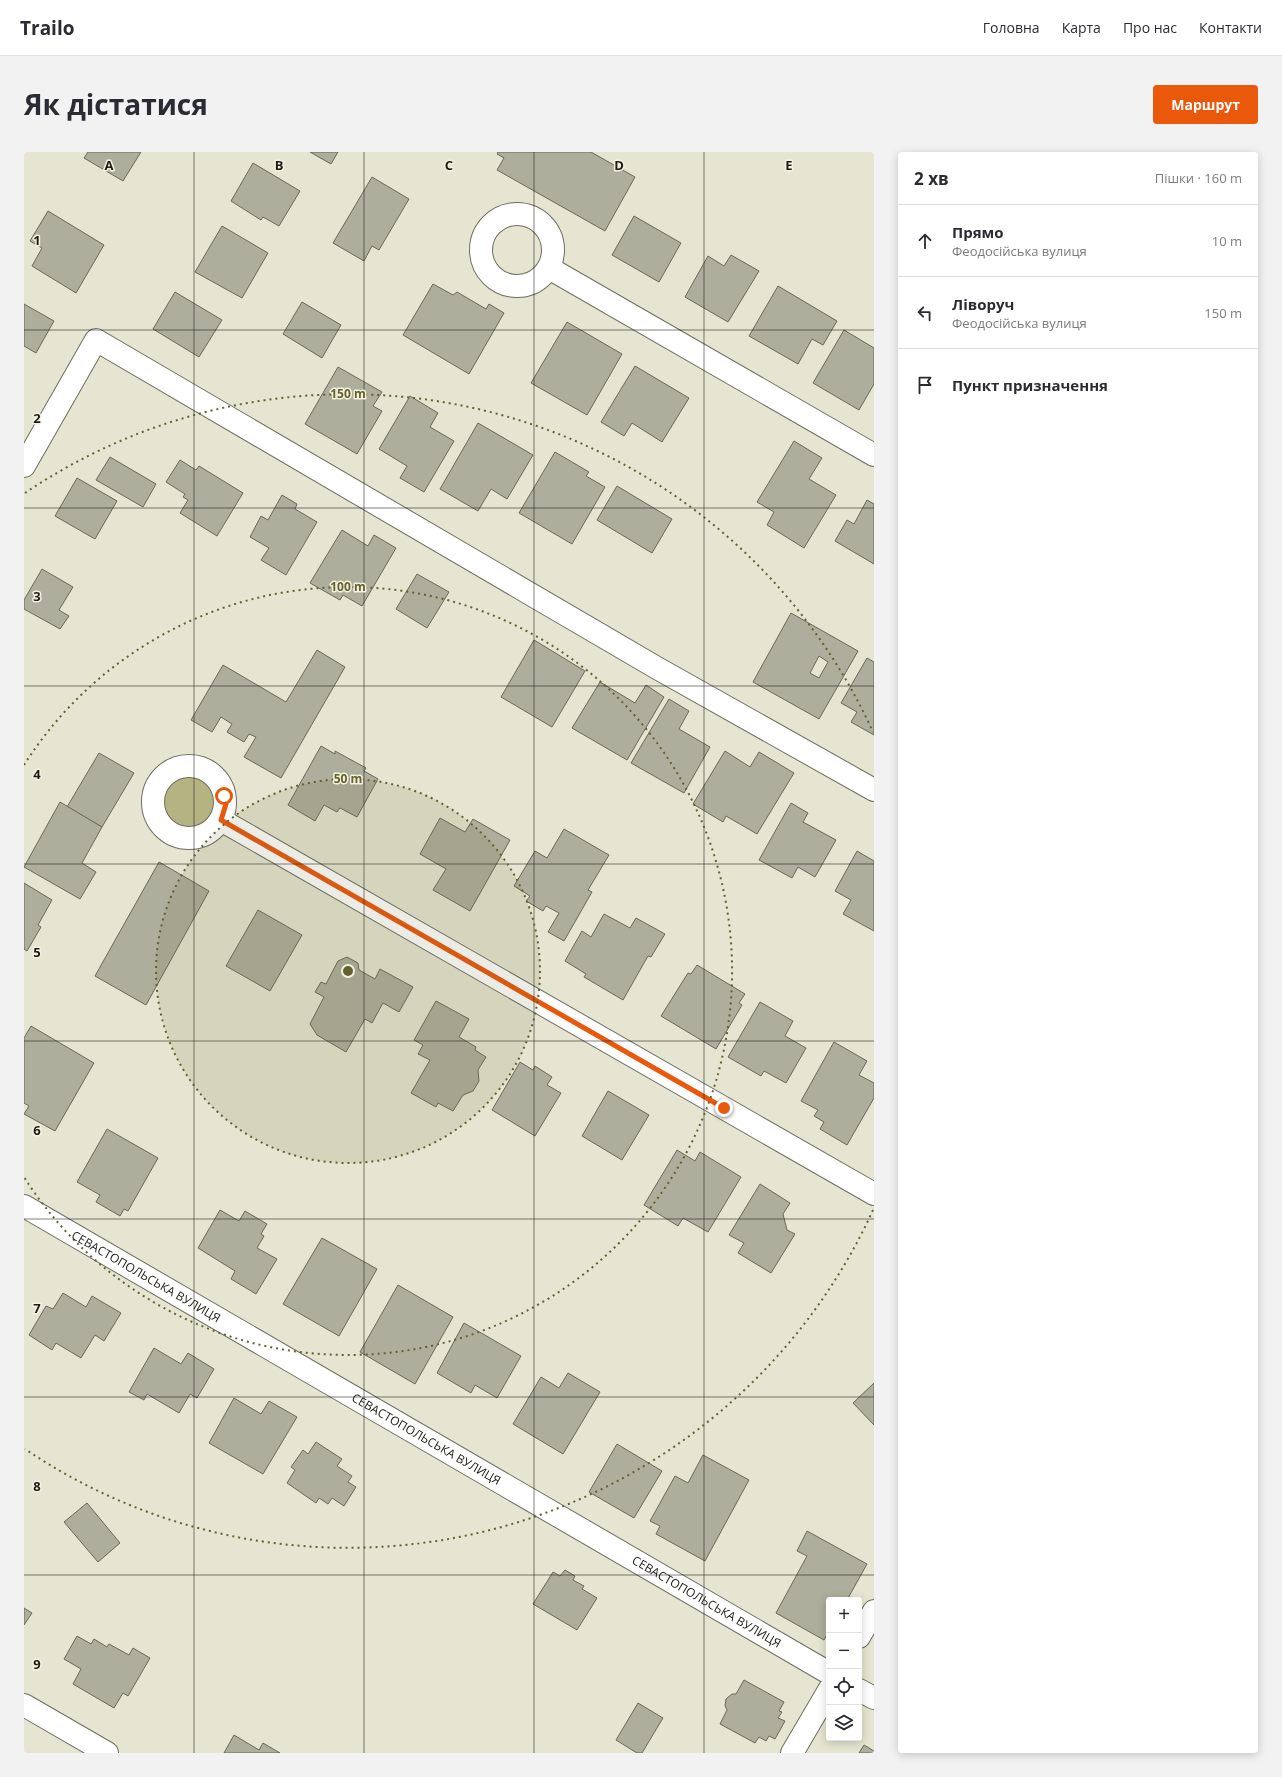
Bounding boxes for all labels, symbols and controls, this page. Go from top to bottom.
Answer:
text: Trailo [20,15,74,41]
text: Головна [983,18,1040,37]
text: Карта [1062,18,1101,37]
text: Про нас [1123,18,1177,37]
text: Контакти [1199,18,1262,37]
text: Як дістатися [24,85,208,123]
button: Маршрут [1153,85,1258,124]
text: A [105,156,114,174]
text: B [275,156,284,174]
text: C [445,156,453,174]
text: D [614,156,624,174]
text: E [785,156,793,174]
text: 2 хв [914,167,949,190]
text: Пішки · 160 m [1155,169,1242,187]
text: Прямо [952,222,1004,242]
icon: ahead [914,230,936,252]
text: 1 [33,231,41,249]
text: 10 m [1212,232,1242,250]
text: Феодосійська вулиця [952,242,1087,260]
text: Ліворуч [952,294,1014,314]
icon: left [914,302,936,324]
text: 150 m [1204,304,1242,322]
text: Феодосійська вулиця [952,314,1087,332]
icon: arrive [914,374,936,396]
text: Пункт призначення [952,375,1108,395]
text: 150 m [330,385,366,402]
text: 2 [33,409,41,427]
text: 100 m [330,578,366,595]
text: 3 [33,587,41,605]
text: 4 [33,765,41,783]
text: 50 m [334,770,362,787]
route start [215,787,233,805]
text: 5 [33,943,41,961]
centre of rings [341,964,355,978]
route end [715,1099,733,1117]
text: 6 [33,1121,41,1139]
street label: СЕВАСТОПОЛЬСЬКА ВУЛИЦЯ [69,1226,224,1326]
text: 7 [33,1299,41,1317]
street label: СЕВАСТОПОЛЬСЬКА ВУЛИЦЯ [349,1389,504,1489]
text: 8 [33,1477,41,1495]
street label: СЕВАСТОПОЛЬСЬКА ВУЛИЦЯ [629,1552,784,1651]
map controls [826,1597,862,1741]
button: + [826,1597,862,1633]
button: − [826,1633,862,1669]
text: 9 [33,1655,41,1673]
button: locate [826,1669,862,1705]
button: layers [826,1705,862,1741]

